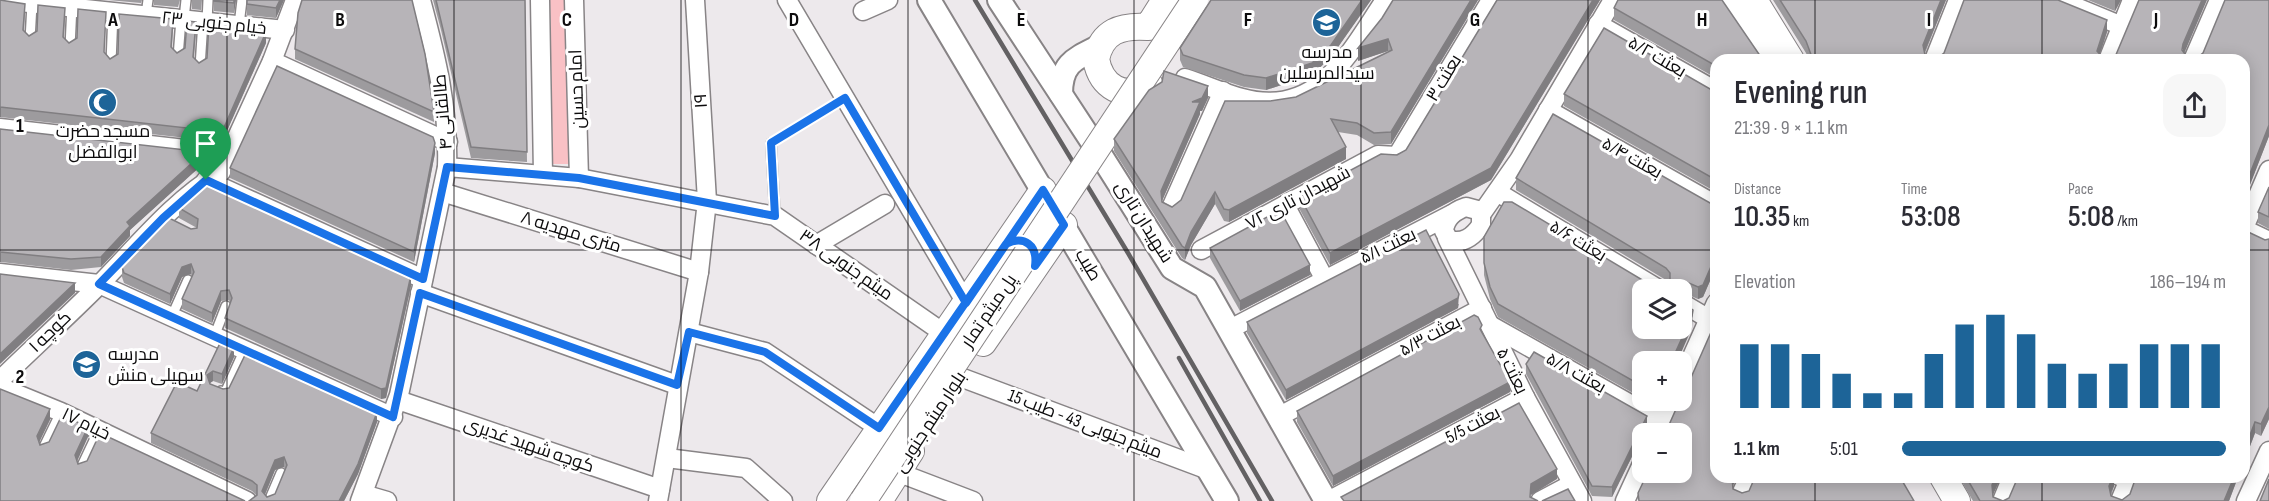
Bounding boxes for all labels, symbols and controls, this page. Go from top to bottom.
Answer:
street label: خیام جنوبی ۲۳ [160,7,268,40]
school or university icon: مدرسه سیدالمرسلین [1311,7,1343,39]
text: A [107,8,118,32]
text: B [335,8,345,32]
text: C [562,8,572,32]
text: D [789,8,799,32]
text: E [1017,8,1025,32]
text: F [1244,8,1252,32]
text: G [1470,8,1480,32]
text: H [1697,8,1707,32]
text: I [1927,8,1931,32]
text: J [2153,8,2158,32]
street label: بعثت ۵/۲ [1624,32,1690,82]
place label: مدرسه سیدالمرسلین [1279,42,1375,84]
street label: امام حسین [565,49,590,129]
street label: بعثت ۳ [1422,51,1466,105]
street label: طالقانی ۴ [429,73,457,151]
text: Evening run [1734,73,1868,113]
button: share [2163,74,2226,137]
mosque icon: مسجد حضرت ابوالفضل [87,86,119,118]
street label: ۱۹ [690,93,712,109]
text: 1 [16,114,24,138]
text: 21:39 · 9 × 1.1 km [1734,116,1848,140]
pin [180,118,231,180]
place label: مسجد حضرت ابوالفضل [56,121,150,163]
icon: arrive [189,127,222,160]
street label: بعثت ۵/۴ [1598,133,1666,183]
street label: شهیدان تاری ۷۲ [1242,162,1354,234]
street label: شهیدان تاری [1111,177,1177,267]
text: Distance [1734,180,1781,199]
text: Time [1901,180,1927,199]
text: Pace [2068,180,2093,199]
text: 10.35 [1734,199,1790,235]
text: 53:08 [1901,199,1961,235]
text: 5:08 [2068,199,2115,235]
street label: ۸ متری مهدیه [518,207,624,257]
text: km [1790,212,1809,231]
text: /km [2115,212,2138,231]
street label: بعثت ۵/۶ [1546,216,1610,266]
street label: بعثت ۵/۱ [1357,223,1419,269]
street label: میثم جنوبی ۳۸ [795,225,897,306]
street label: طیب [1070,245,1106,285]
street label: پل میثم تمار [956,270,1022,353]
text: Elevation [1734,270,1796,294]
text: 186–194 m [2150,270,2226,294]
map controls [1632,279,1692,483]
button: layers [1632,279,1692,339]
street label: کوچه ۱ [25,307,76,358]
street label: بعثت ۵/۳ [1396,311,1464,361]
place label: مدرسه سهیلی منش [108,344,204,386]
street label: بعثت ۵ [1492,344,1532,398]
school or university icon: مدرسه سهیلی منش [71,348,103,380]
street label: بعثت ۵/۸ [1542,348,1610,398]
button: + [1632,351,1692,411]
text: 2 [16,365,24,389]
street label: بلوار میثم جنوبی [889,367,971,477]
street label: میثم جنوبی 43 - طیب 15 [1005,385,1165,464]
street label: بعثت 5/5 [1442,402,1504,448]
street label: خیام ۱۷ [58,403,114,446]
street label: کوچه شهید غدیری [461,413,597,478]
button: − [1632,423,1692,483]
text: 1.1 km [1734,437,1780,461]
text: 5:01 [1830,437,1858,461]

